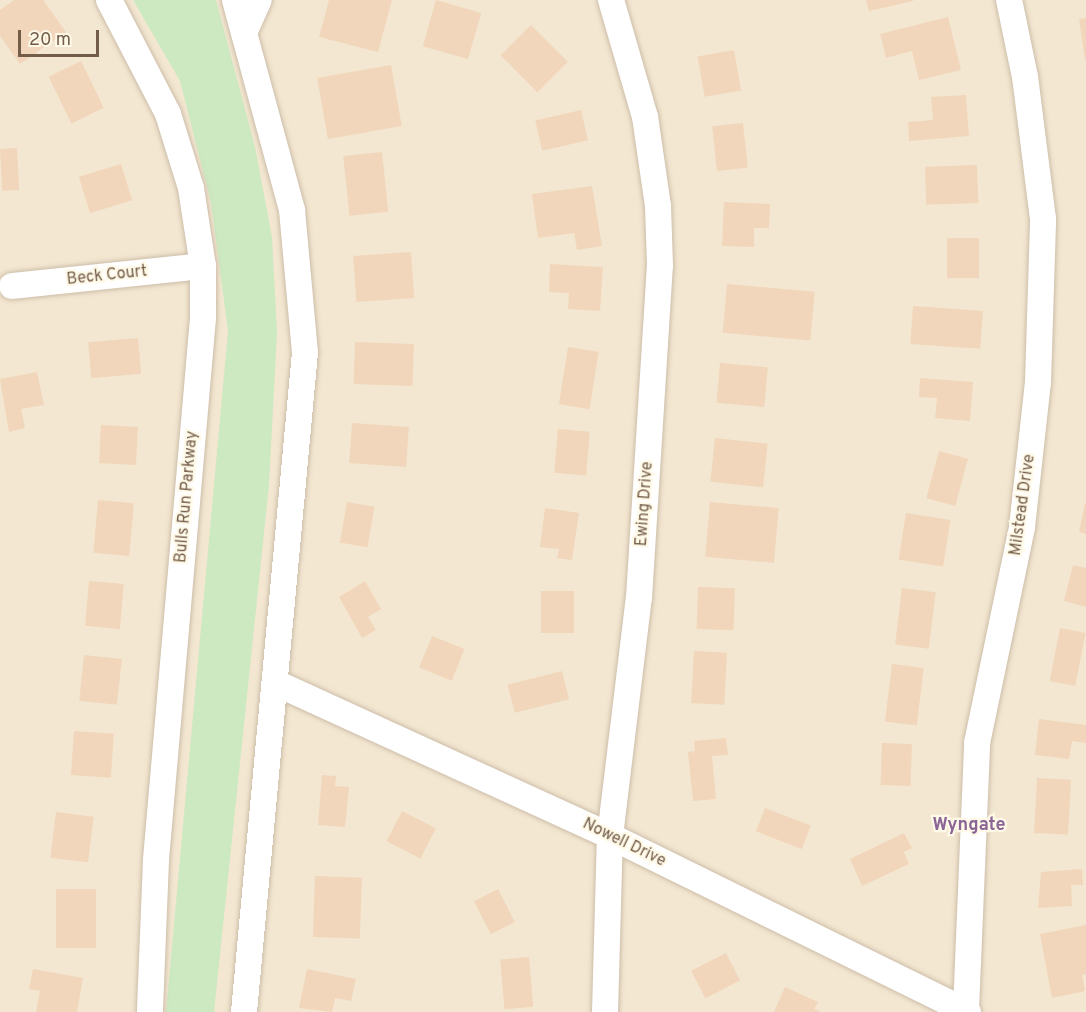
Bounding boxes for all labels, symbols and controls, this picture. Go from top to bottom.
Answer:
scale bar [21,18,102,56]
text: 20 m [29,29,71,52]
street label: Beck Court [66,262,148,290]
street label: Bulls Run Parkway [172,430,202,564]
street label: Milstead Drive [1006,453,1040,557]
street label: Ewing Drive [632,461,658,547]
street label: Nowell Drive [579,815,669,871]
district label: Wyngate [933,815,1005,837]

